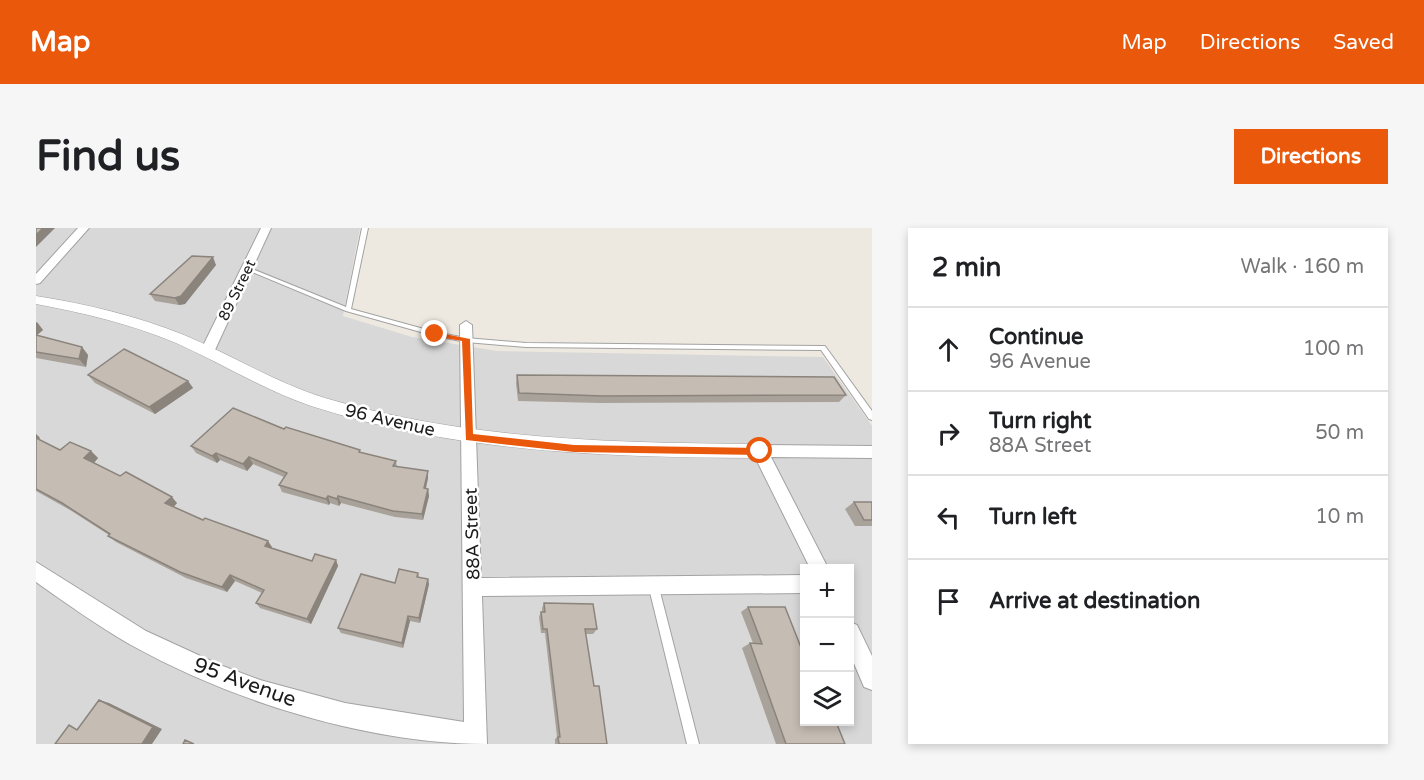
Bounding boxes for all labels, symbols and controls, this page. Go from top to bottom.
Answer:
text: Map [30,25,90,59]
text: Map [1121,30,1167,55]
text: Directions [1200,30,1300,55]
text: Saved [1333,30,1394,55]
button: Directions [1234,129,1388,184]
text: Find us [36,131,180,182]
text: 2 min [932,252,1001,283]
text: Walk · 160 m [1241,255,1364,279]
street label: 89 Street [215,256,260,323]
route end [421,320,447,346]
text: Continue [989,324,1084,350]
icon: ahead [932,333,965,366]
text: 100 m [1303,337,1364,361]
text: 96 Avenue [989,350,1091,374]
street label: 96 Avenue [343,399,437,441]
text: Turn right [989,408,1091,434]
icon: right [932,417,965,450]
text: 50 m [1315,421,1364,445]
text: 88A Street [989,434,1091,458]
route start [746,437,772,463]
street label: 88A Street [459,487,485,580]
icon: left [932,501,965,534]
text: Turn left [989,504,1077,530]
text: 10 m [1315,505,1364,529]
map controls [800,564,854,726]
button: + [800,564,854,618]
icon: arrive [932,585,965,618]
text: Arrive at destination [989,588,1200,614]
button: − [800,618,854,672]
street label: 95 Avenue [190,652,299,713]
button: layers [800,672,854,726]

